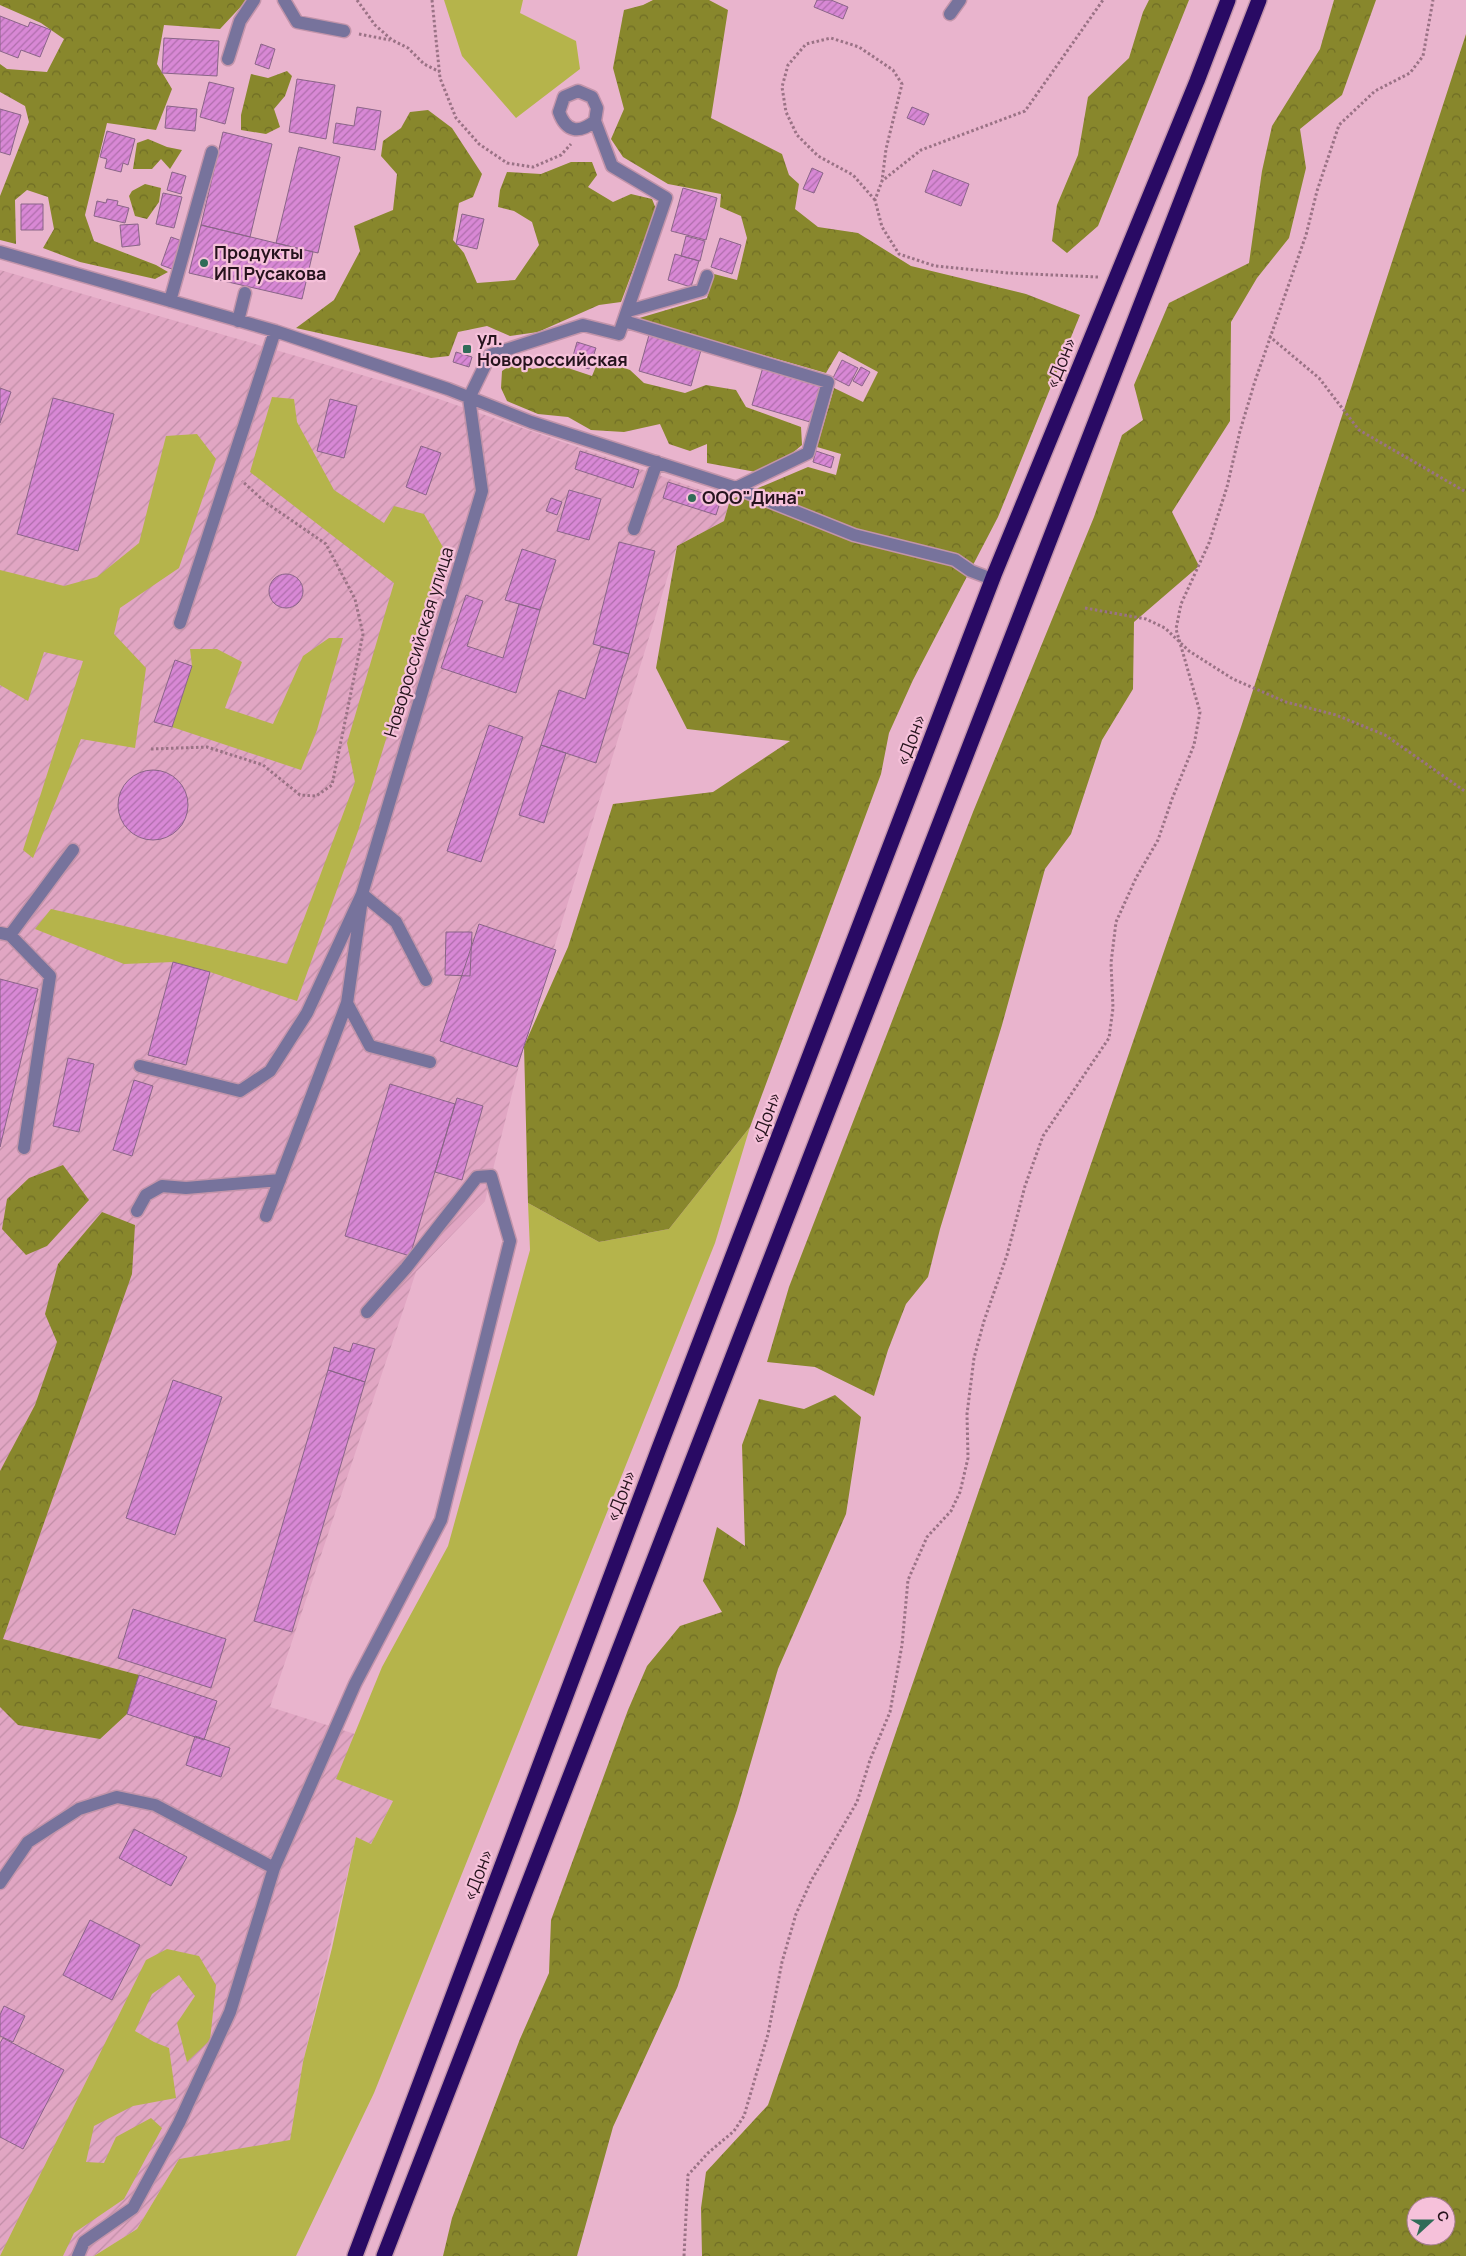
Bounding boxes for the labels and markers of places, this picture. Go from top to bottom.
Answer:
place label: Продукты ИП Русакова [214,240,326,285]
marker: Продукты ИП Русакова [198,257,210,269]
place label: ул. Новороссийская [477,326,628,371]
marker: ул. Новороссийская [461,343,473,355]
place label: ООО"Дина" [702,485,805,509]
marker: ООО"Дина" [686,492,698,504]

